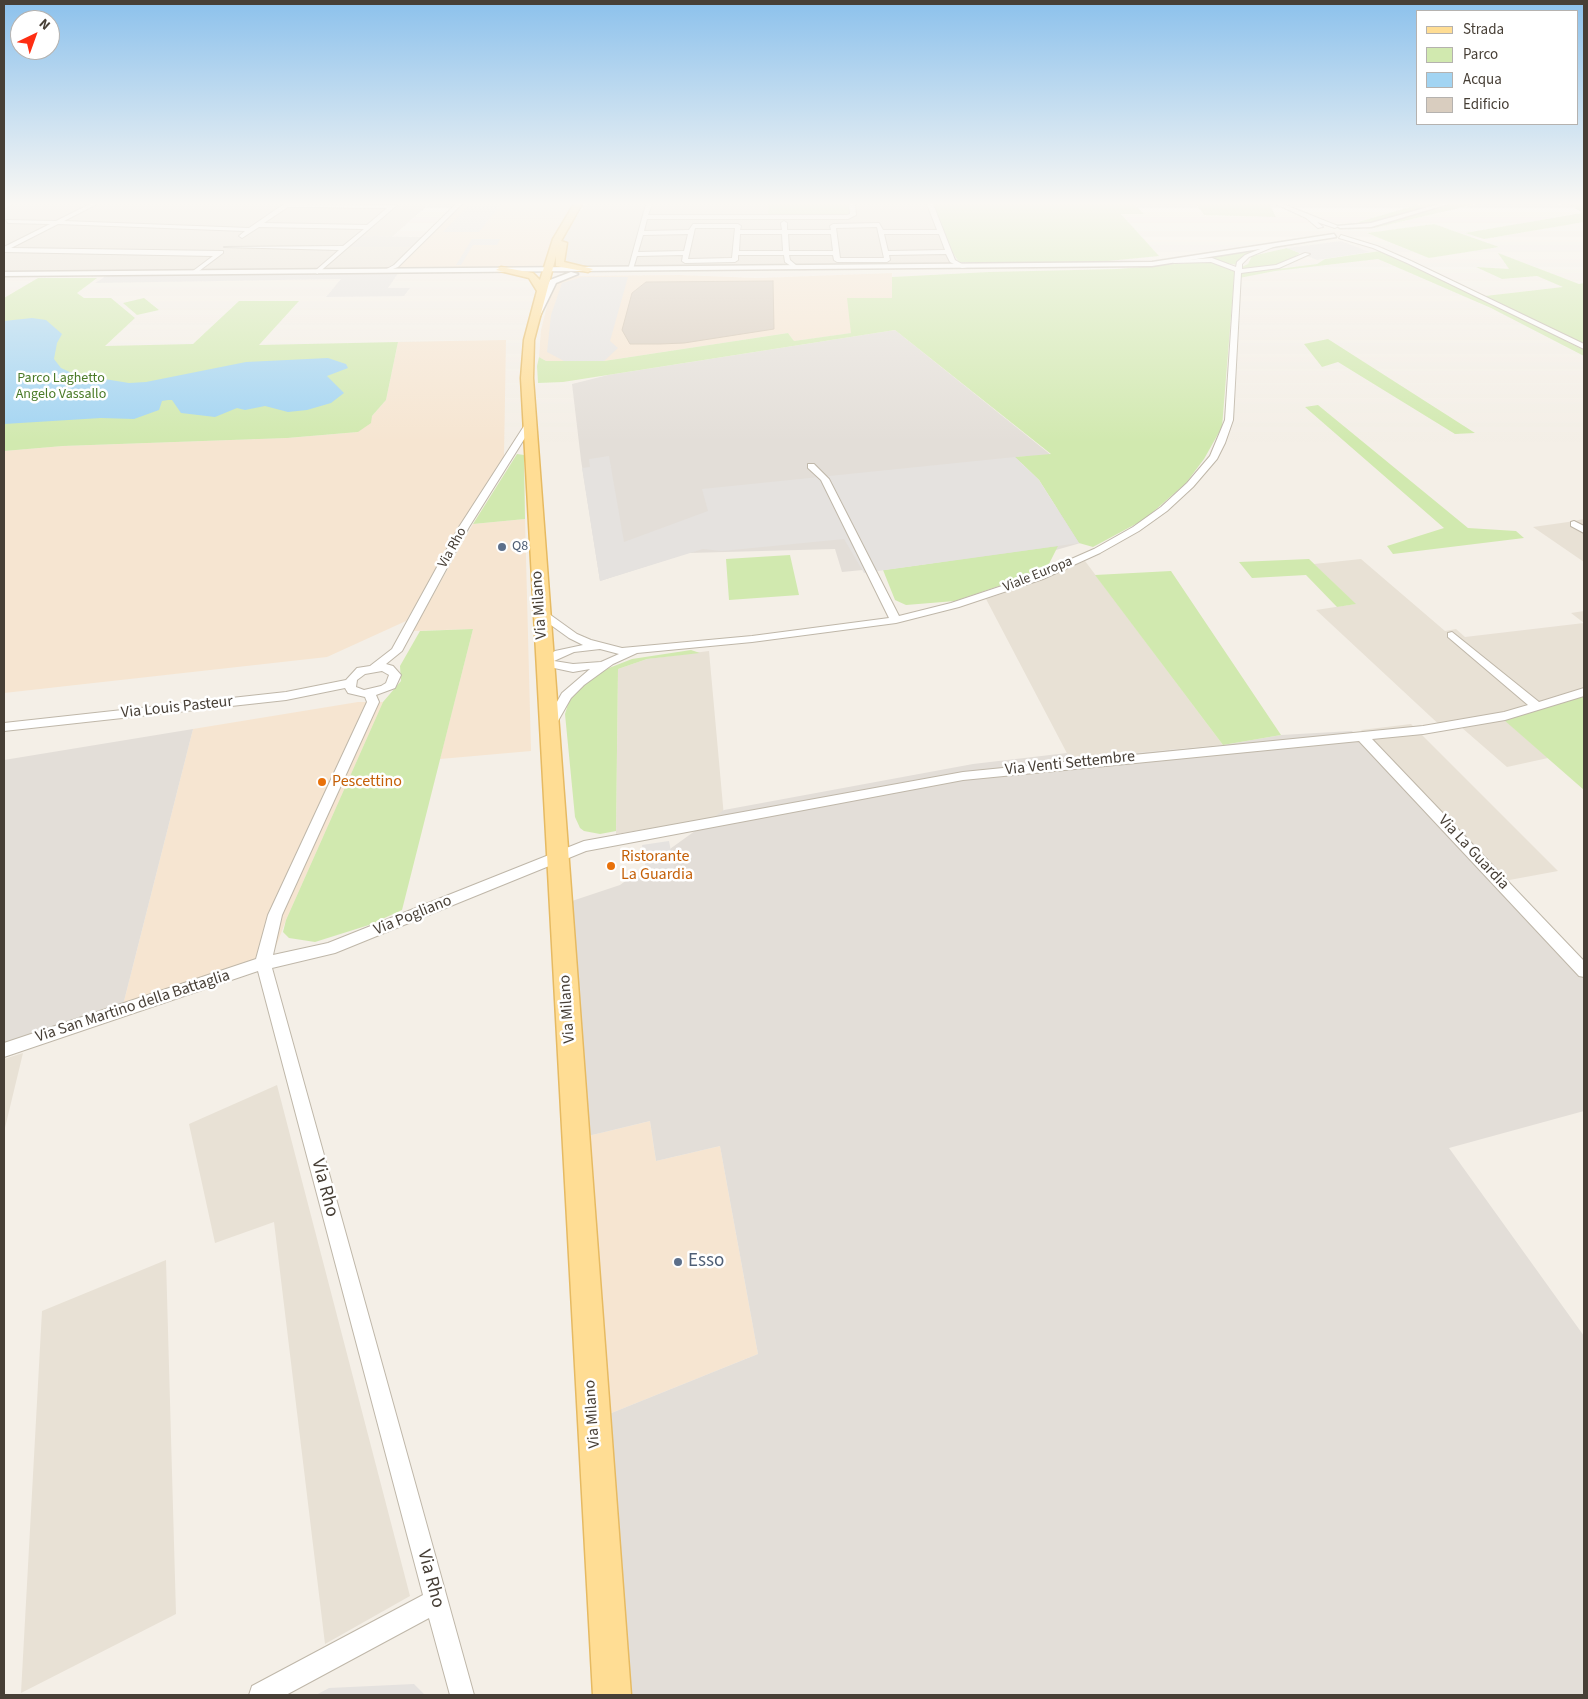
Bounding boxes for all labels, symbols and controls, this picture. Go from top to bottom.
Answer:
north arrow [10,10,60,60]
legend [1416,10,1578,125]
text: N [34,14,55,35]
text: Strada [1463,19,1504,40]
text: Parco [1463,44,1498,65]
text: Acqua [1463,69,1502,90]
text: Edificio [1463,94,1510,115]
park label: Parco Laghetto Angelo Vassallo [16,371,106,404]
street label: Via Rho [435,525,471,571]
place label: Q8 [512,539,528,555]
marker: Q8 [496,541,508,553]
street label: Viale Europa [1001,554,1075,596]
street label: Via Milano [528,570,552,640]
street label: Via Louis Pasteur [120,693,234,723]
street label: Via Venti Settembre [1004,748,1136,780]
place label: Pescettino [332,772,402,792]
marker: Pescettino [316,776,328,788]
street label: Via La Guardia [1433,812,1513,894]
place label: Ristorante La Guardia [621,847,693,885]
marker: Ristorante La Guardia [605,860,617,872]
street label: Via Pogliano [371,892,455,940]
street label: Via San Martino della Battaglia [33,966,233,1048]
street label: Via Milano [556,974,580,1044]
street label: Via Rho [305,1156,343,1220]
place label: Esso [688,1251,724,1273]
marker: Esso [672,1256,684,1268]
street label: Via Milano [581,1379,605,1449]
street label: Via Rho [411,1547,449,1611]

